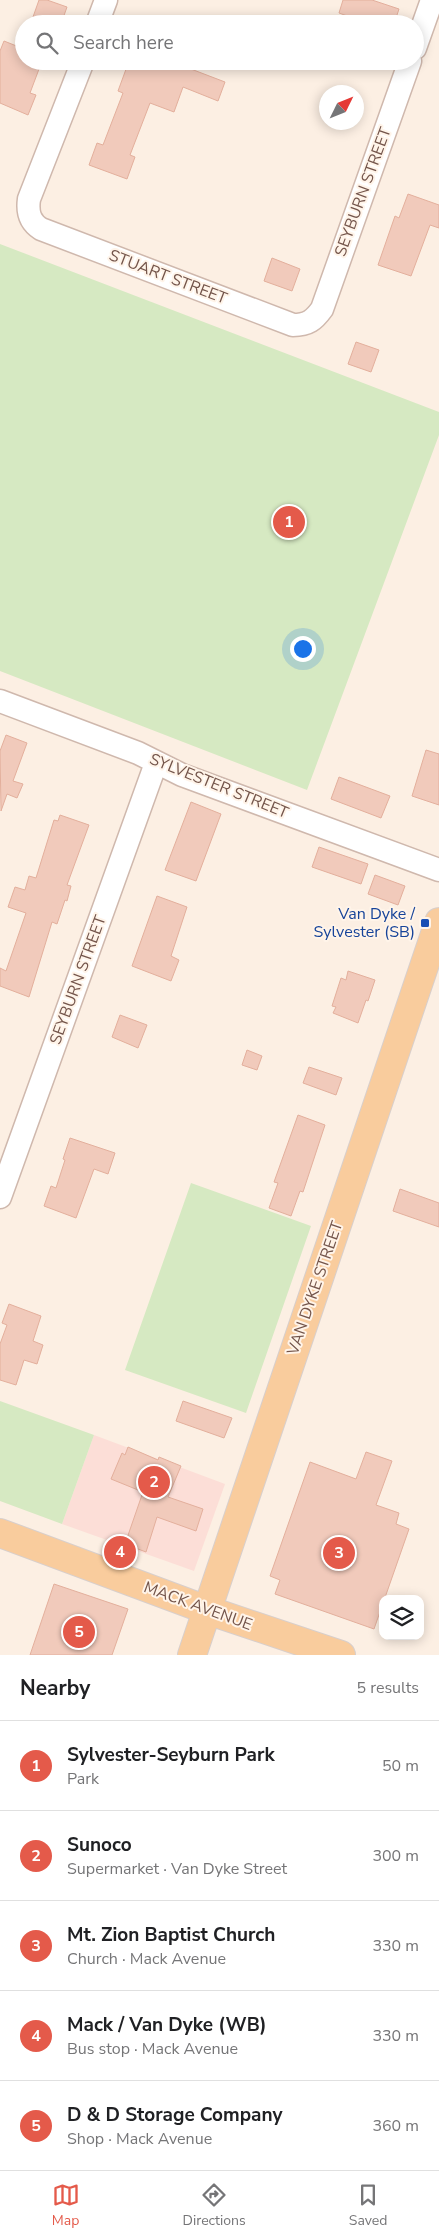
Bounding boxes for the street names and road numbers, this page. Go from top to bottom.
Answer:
street label: SEYBURN STREET [329,124,397,260]
street label: STUART STREET [106,244,230,310]
street label: SYLVESTER STREET [146,748,292,824]
street label: SEYBURN STREET [44,912,112,1048]
street label: VAN DYKE STREET [281,1218,348,1359]
street label: MACK AVENUE [141,1576,255,1636]

